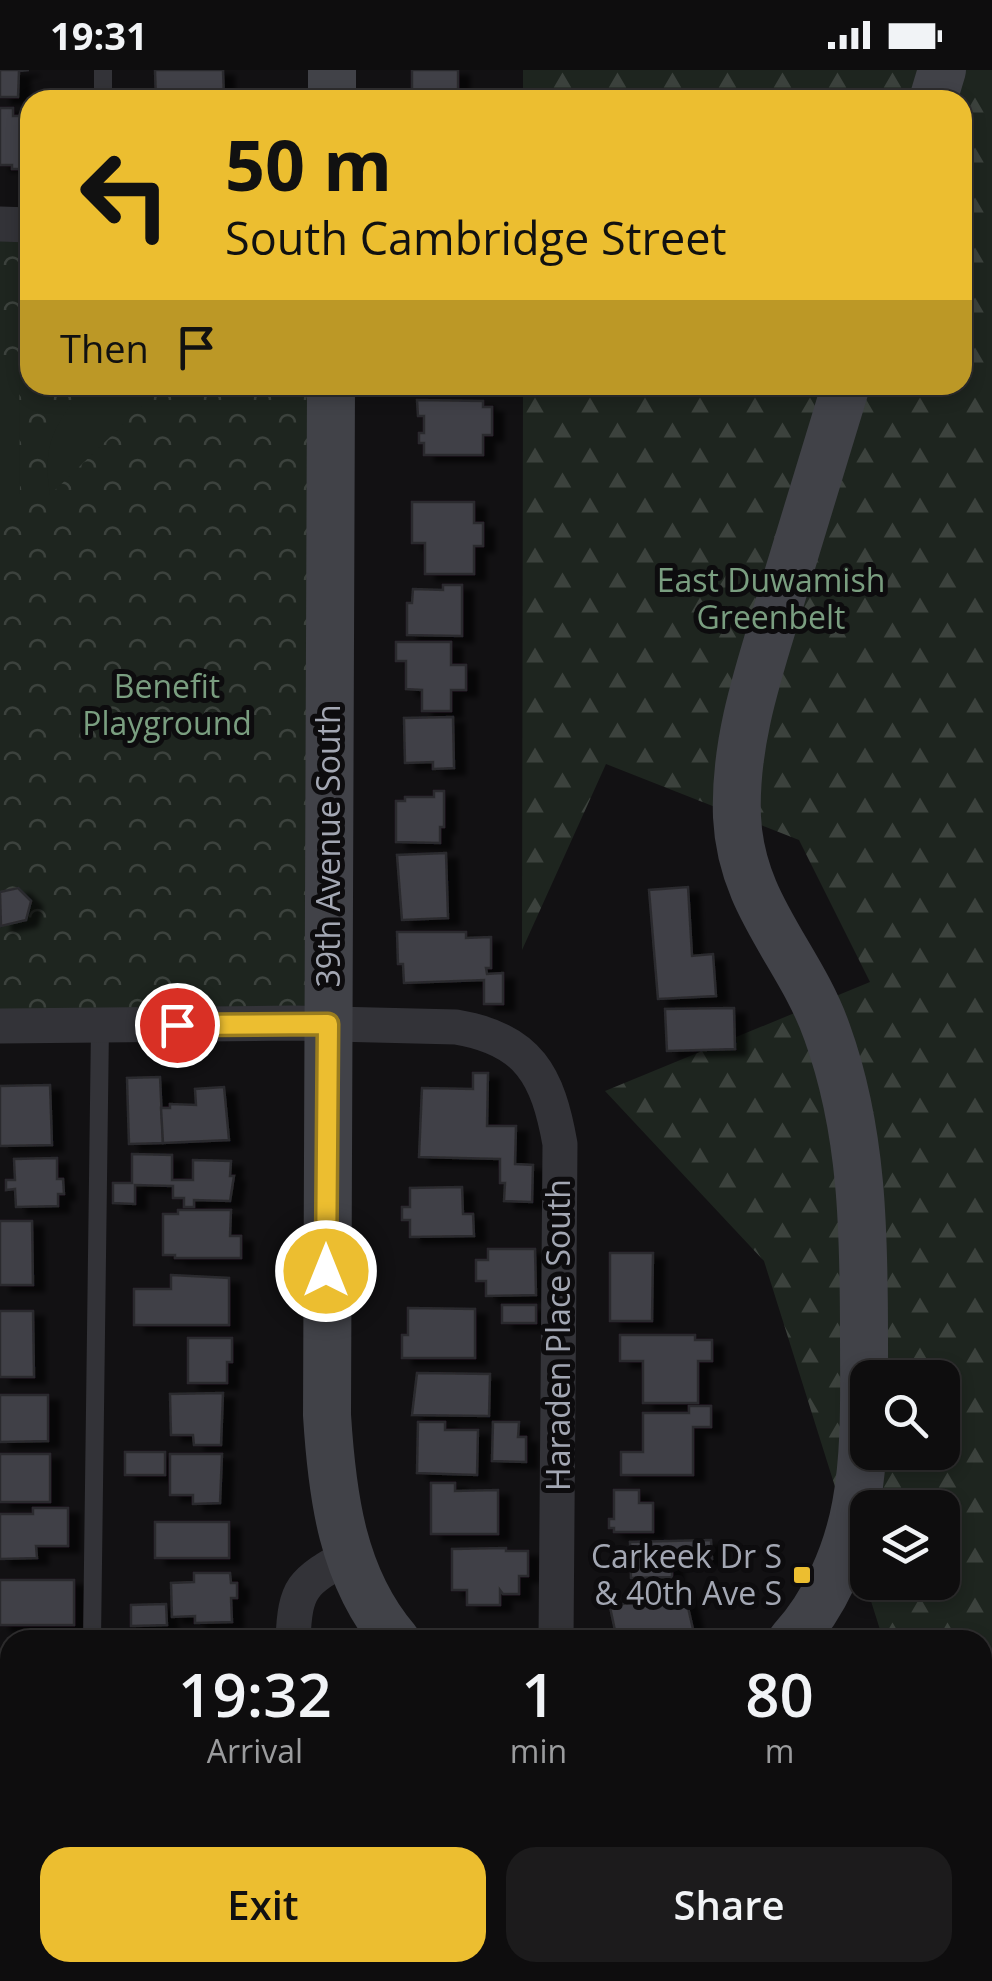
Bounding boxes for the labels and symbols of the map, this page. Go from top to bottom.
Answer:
park label: East Duwamish Greenbelt [657,558,885,638]
park label: Benefit Playground [82,664,252,744]
street label: 39th Avenue South [306,704,349,988]
pin [135,983,220,1068]
street label: Haraden Place South [536,1179,579,1491]
position arrow [274,1219,378,1323]
place label: Carkeek Dr S & 40th Ave S [591,1534,782,1614]
marker: Carkeek Dr S & 40th Ave S [791,1564,813,1586]

